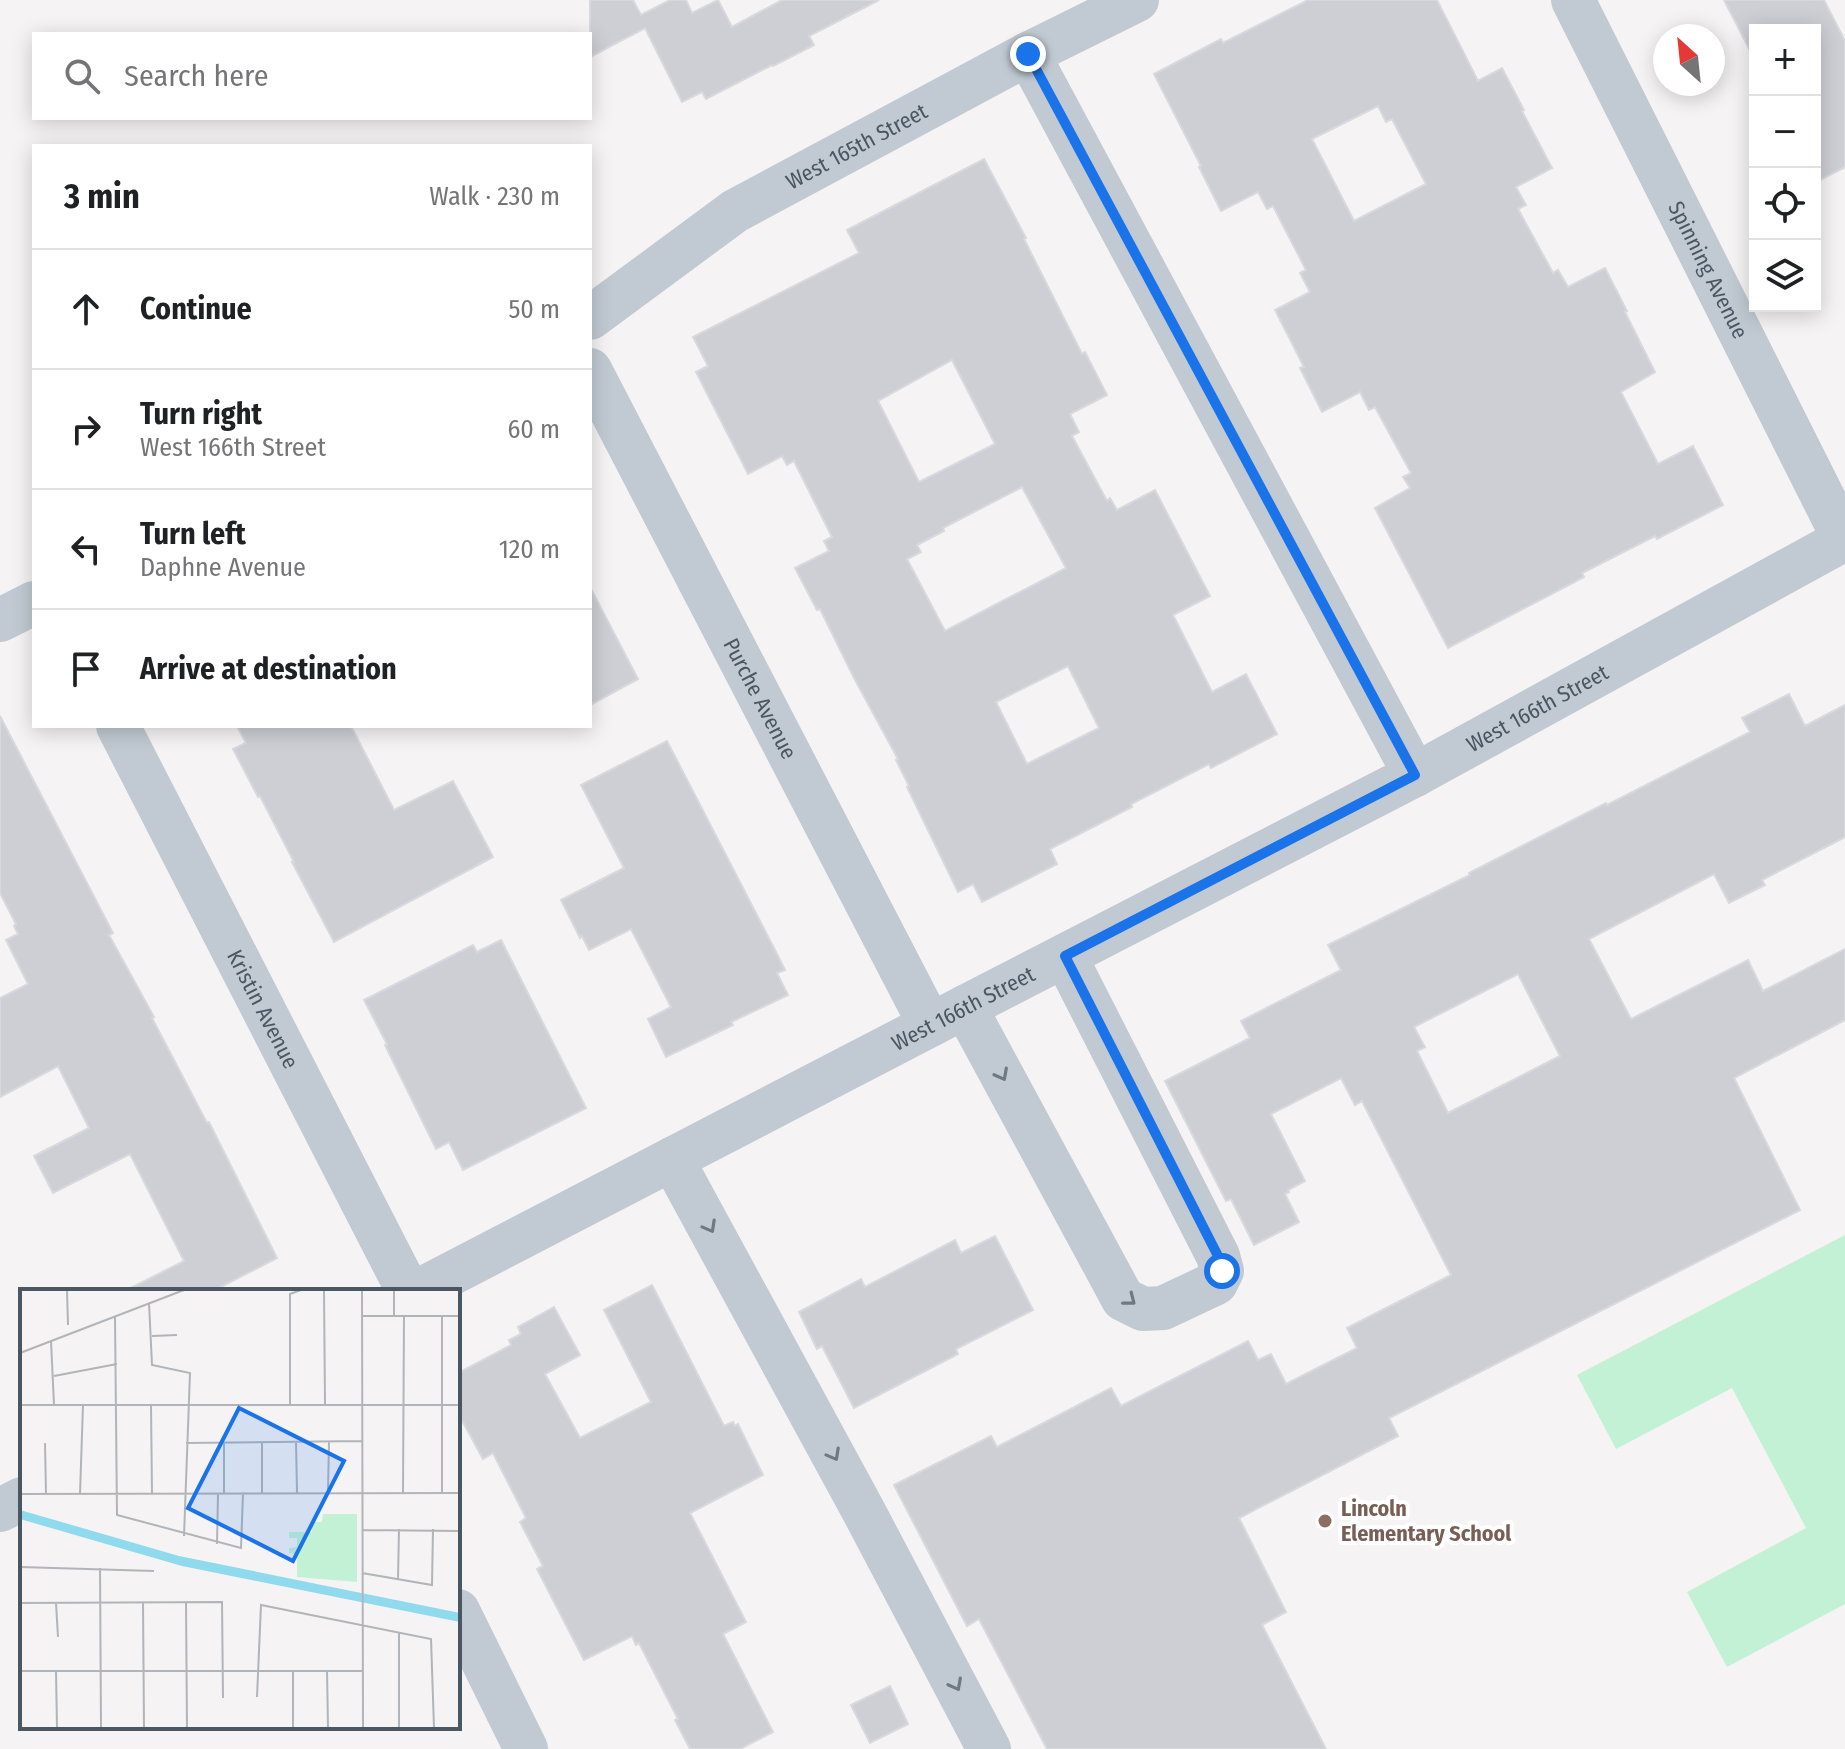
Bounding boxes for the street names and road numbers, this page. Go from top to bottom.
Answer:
street label: West 165th Street [781,97,933,195]
street label: Spinning Avenue [1662,197,1754,343]
street label: Purche Avenue [717,633,803,764]
street label: West 166th Street [1462,658,1614,758]
street label: Kristin Avenue [221,945,304,1073]
street label: West 166th Street [887,960,1040,1057]

